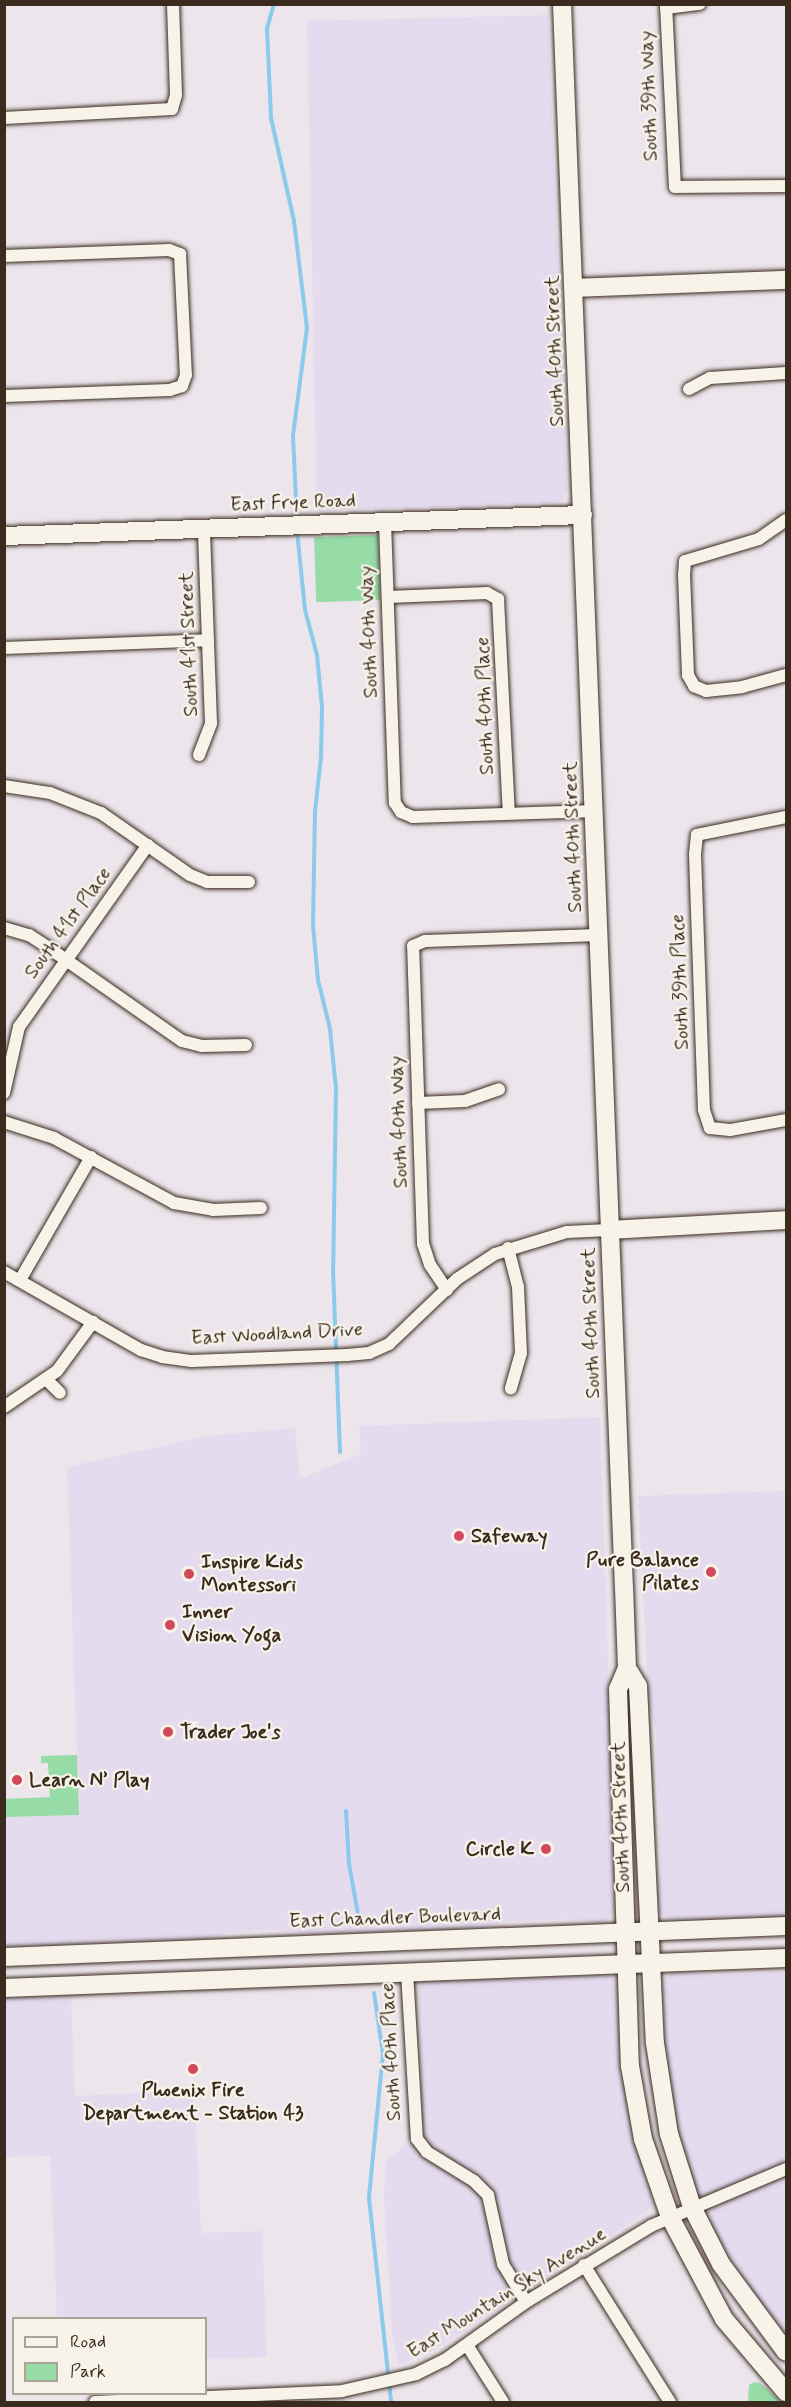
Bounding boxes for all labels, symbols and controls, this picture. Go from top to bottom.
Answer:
street label: South 39th Way [635,30,663,162]
street label: South 40th Street [540,275,570,427]
street label: East Frye Road [231,489,355,517]
street label: South 40th Way [355,565,383,699]
street label: South 41st Street [174,571,204,717]
street label: South 40th Place [471,637,499,775]
street label: South 40th Street [558,761,588,913]
street label: South 41st Place [19,862,117,984]
street label: South 39th Place [666,914,694,1050]
street label: South 40th Way [385,1055,413,1189]
street label: South 40th Street [576,1247,606,1399]
street label: East Woodland Drive [191,1318,363,1350]
place label: Safeway [471,1524,547,1548]
marker: Safeway [452,1529,466,1543]
place label: Pure Balance Pilates [585,1548,699,1595]
place label: Inspire Kids Montessori [201,1550,302,1597]
marker: Pure Balance Pilates [704,1565,718,1579]
marker: Inspire Kids Montessori [182,1567,196,1581]
place label: Inner Vision Yoga [182,1601,281,1648]
marker: Inner Vision Yoga [163,1618,177,1632]
place label: Trader Joe's [180,1720,282,1744]
marker: Trader Joe's [161,1725,175,1739]
street label: South 40th Street [606,1741,636,1893]
place label: Learn N’ Play [29,1768,150,1792]
marker: Learn N’ Play [10,1773,24,1787]
place label: Circle K [465,1837,534,1861]
marker: Circle K [539,1842,553,1856]
street label: East Chandler Boulevard [290,1902,500,1934]
street label: South 40th Place [375,1982,407,2122]
marker: Phoenix Fire Department - Station 43 [186,2062,200,2076]
place label: Phoenix Fire Department - Station 43 [83,2078,303,2125]
street label: East Mountain Sky Avenue [405,2223,609,2363]
legend [12,2317,207,2395]
text: Road [70,2330,106,2354]
text: Park [70,2360,106,2384]

